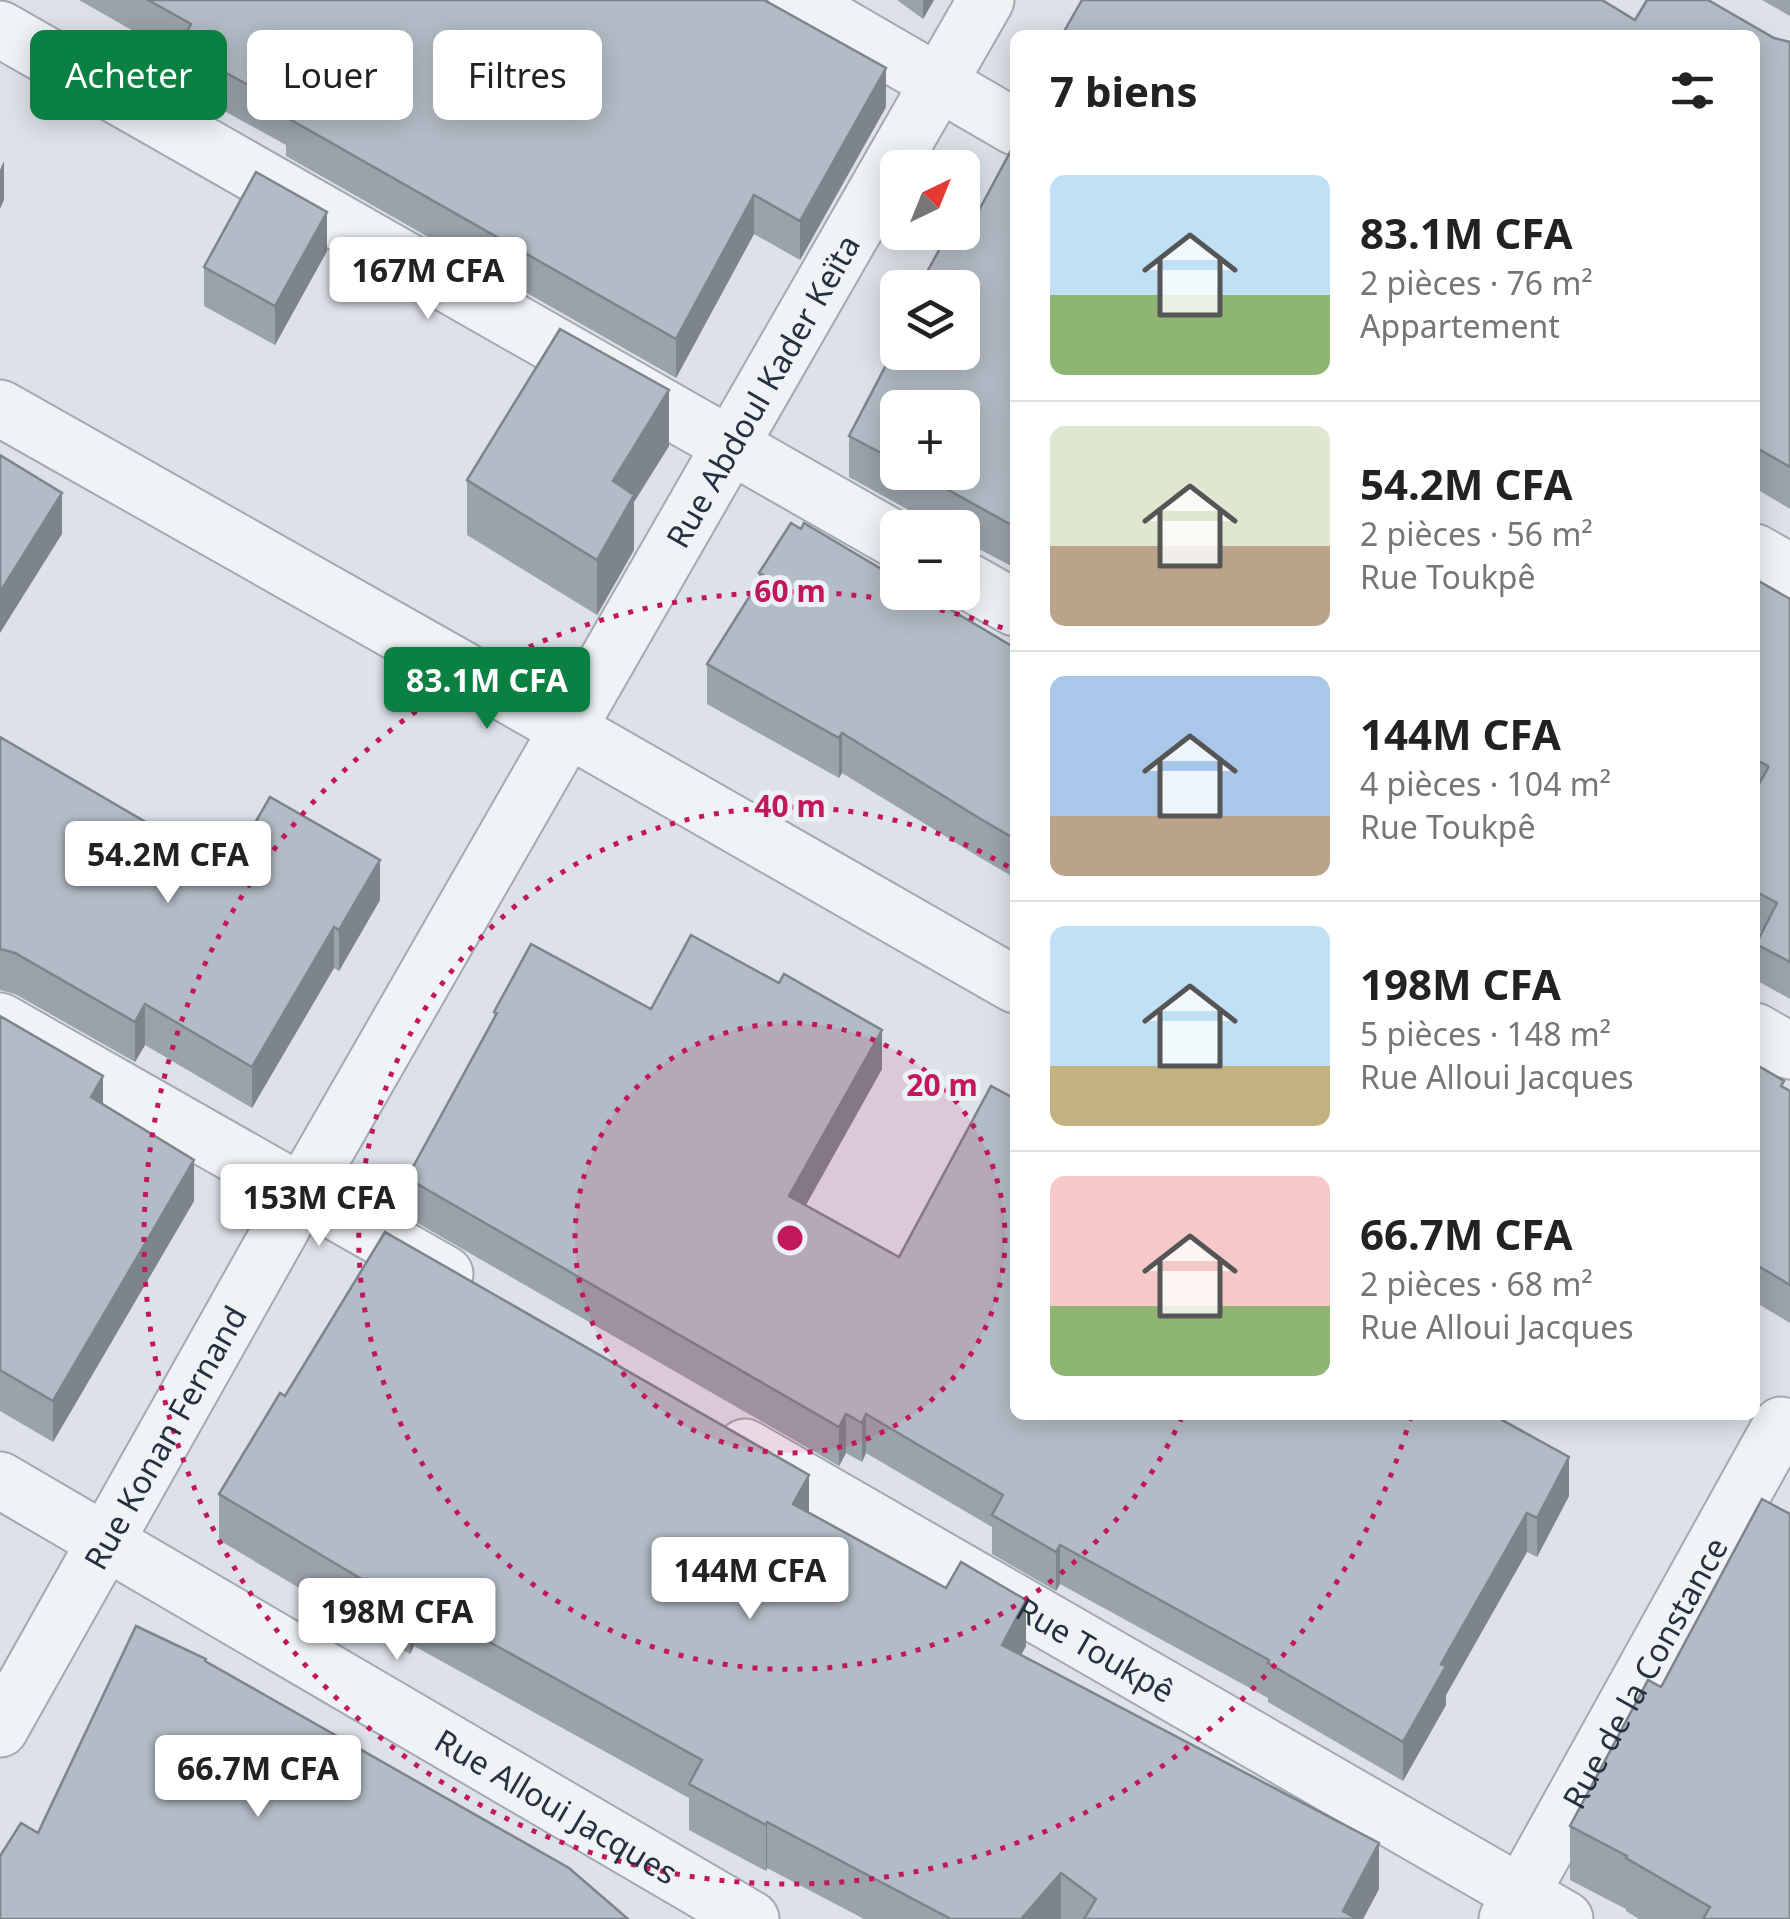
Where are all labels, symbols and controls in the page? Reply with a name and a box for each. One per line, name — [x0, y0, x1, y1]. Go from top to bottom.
chip: Acheter — [30, 30, 227, 120]
chip: Louer — [247, 30, 413, 120]
chip: Filtres — [433, 30, 602, 120]
text: 7 biens — [1050, 62, 1198, 119]
icon: filters — [1665, 63, 1720, 118]
north arrow — [880, 150, 980, 250]
map controls — [880, 150, 980, 610]
text: 83.1M CFA — [1360, 204, 1573, 261]
icon: home — [1130, 215, 1250, 335]
street label: Rue Abdoul Kader Keïta — [655, 226, 869, 555]
pin: 167M CFA — [325, 237, 531, 322]
text: 167M CFA — [351, 248, 505, 291]
text: 2 pièces · 76 m² — [1360, 261, 1593, 304]
button: layers — [880, 270, 980, 370]
text: Appartement — [1360, 304, 1560, 347]
button: + — [880, 390, 980, 490]
text: 54.2M CFA — [1360, 455, 1573, 512]
icon: home — [1130, 466, 1250, 586]
button: − — [880, 510, 980, 610]
text: 2 pièces · 56 m² — [1360, 512, 1593, 555]
text: Rue Toukpê — [1360, 555, 1536, 598]
text: 60 m — [754, 570, 826, 611]
pin: 83.1M CFA — [373, 647, 601, 732]
text: 83.1M CFA — [406, 658, 568, 701]
text: 144M CFA — [1360, 705, 1561, 762]
icon: home — [1130, 716, 1250, 836]
text: 4 pièces · 104 m² — [1360, 762, 1611, 805]
text: 40 m — [754, 785, 826, 826]
text: Rue Toukpê — [1360, 805, 1536, 848]
pin: 54.2M CFA — [54, 821, 282, 906]
text: 54.2M CFA — [87, 832, 249, 875]
text: 198M CFA — [1360, 955, 1561, 1012]
icon: home — [1130, 966, 1250, 1086]
text: 5 pièces · 148 m² — [1360, 1012, 1611, 1055]
text: Rue Alloui Jacques — [1360, 1055, 1634, 1098]
text: 20 m — [906, 1064, 978, 1105]
pin: 153M CFA — [216, 1164, 422, 1249]
text: 153M CFA — [242, 1175, 396, 1218]
text: 66.7M CFA — [1360, 1205, 1573, 1262]
icon: home — [1130, 1216, 1250, 1336]
centre of rings — [772, 1220, 808, 1256]
text: 2 pièces · 68 m² — [1360, 1262, 1593, 1305]
street label: Rue Konan Fernand — [73, 1297, 256, 1577]
text: Rue Alloui Jacques — [1360, 1305, 1634, 1348]
street label: Rue de la Constance — [1551, 1529, 1736, 1816]
pin: 144M CFA — [647, 1537, 853, 1622]
text: 144M CFA — [673, 1548, 827, 1591]
pin: 198M CFA — [294, 1578, 500, 1663]
street label: Rue Toukpê — [1009, 1587, 1183, 1711]
text: 198M CFA — [320, 1589, 474, 1632]
street label: Rue Alloui Jacques — [428, 1718, 686, 1893]
pin: 66.7M CFA — [144, 1735, 372, 1820]
text: 66.7M CFA — [177, 1746, 339, 1789]

